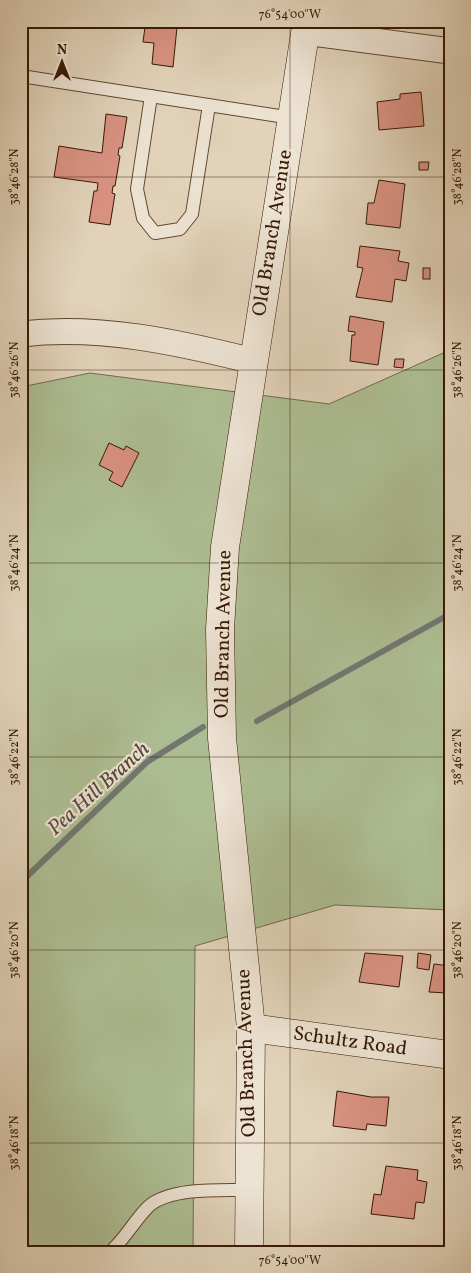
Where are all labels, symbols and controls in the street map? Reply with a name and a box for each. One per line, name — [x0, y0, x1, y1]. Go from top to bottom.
text: 76°54'00"W — [259, 7, 321, 23]
north arrow — [38, 38, 88, 88]
text: N — [57, 41, 67, 60]
street label: Old Branch Avenue — [246, 148, 300, 318]
text: 38°46'28"N — [7, 149, 23, 205]
text: 38°46'28"N — [450, 149, 466, 205]
text: 38°46'26"N — [7, 342, 23, 398]
text: 38°46'26"N — [450, 342, 466, 398]
text: 38°46'24"N — [7, 534, 23, 592]
text: 38°46'24"N — [450, 534, 466, 592]
street label: Old Branch Avenue — [209, 550, 239, 718]
text: 38°46'22"N — [7, 728, 23, 785]
text: 38°46'22"N — [450, 728, 466, 785]
water label: Pea Hill Branch — [42, 735, 156, 843]
text: 38°46'20"N — [7, 921, 23, 979]
text: 38°46'20"N — [450, 921, 466, 979]
street label: Old Branch Avenue — [230, 968, 264, 1138]
street label: Schultz Road — [291, 1020, 409, 1064]
text: 38°46'18"N — [7, 1115, 23, 1171]
text: 38°46'18"N — [450, 1115, 466, 1171]
text: 76°54'00"W — [259, 1253, 321, 1269]

